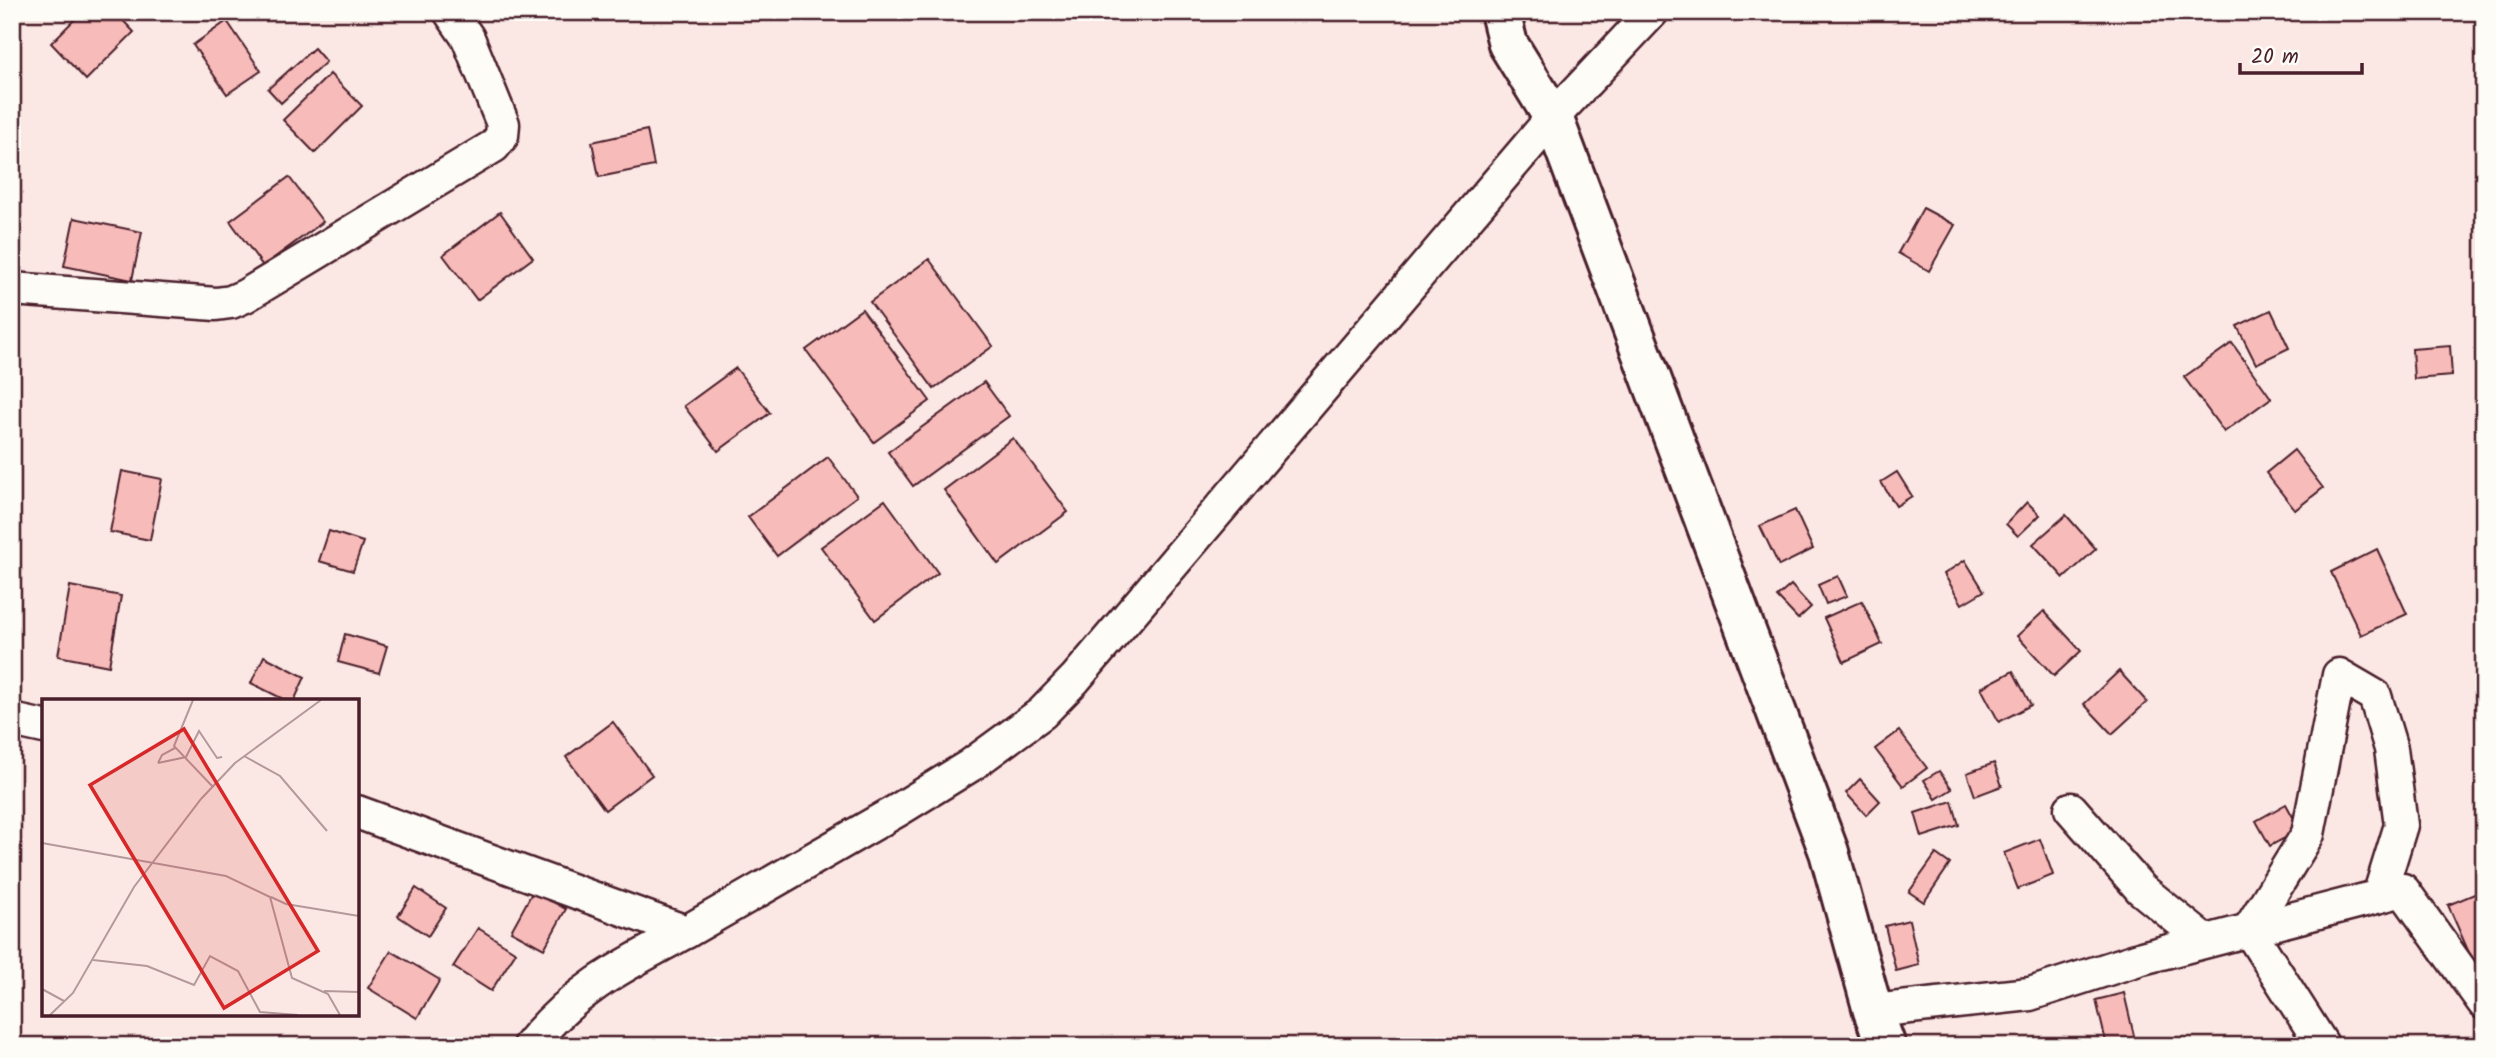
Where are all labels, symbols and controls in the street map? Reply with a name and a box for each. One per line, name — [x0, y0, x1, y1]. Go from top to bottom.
scale bar — [2240, 32, 2363, 76]
text: 20 m — [2251, 41, 2299, 74]
inset map — [42, 699, 359, 1016]

